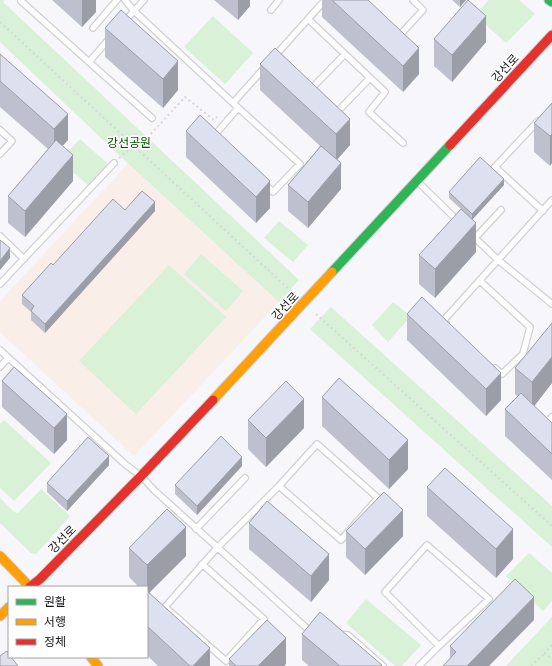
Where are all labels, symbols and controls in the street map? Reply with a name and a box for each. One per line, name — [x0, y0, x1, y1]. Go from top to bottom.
street label: 강선로 — [487, 50, 523, 86]
park label: 강선공원 — [107, 134, 151, 151]
street label: 강선로 — [267, 288, 303, 324]
street label: 강선로 — [44, 521, 80, 557]
legend — [8, 586, 148, 658]
text: 원활 — [44, 593, 66, 610]
text: 서행 — [44, 613, 66, 630]
text: 정체 — [44, 633, 66, 650]

